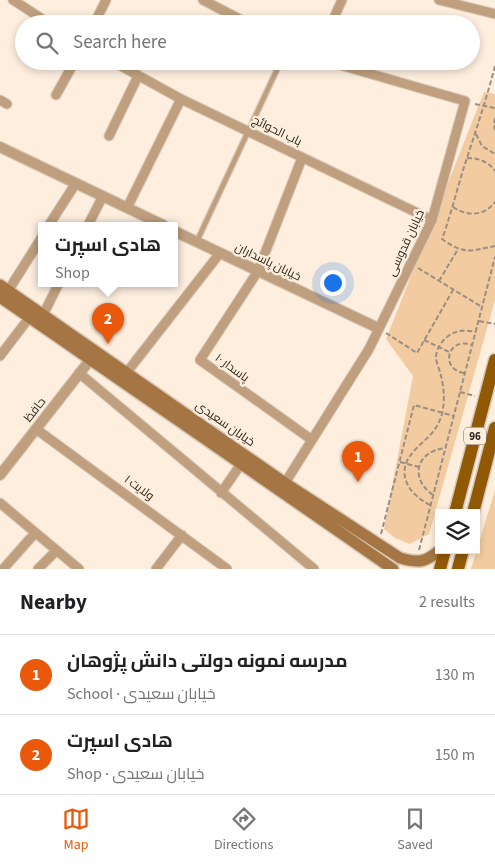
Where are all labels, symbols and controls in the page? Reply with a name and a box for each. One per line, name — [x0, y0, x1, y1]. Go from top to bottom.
search box — [15, 15, 480, 70]
icon: search — [33, 29, 61, 57]
text: Search here — [73, 29, 167, 56]
street label: باب الحوائج — [249, 112, 305, 150]
street label: خیابان قدوسی — [383, 207, 429, 279]
popup — [38, 222, 178, 287]
text: هادی اسپرت — [55, 232, 161, 259]
street label: خیابان پاسداران — [232, 239, 304, 285]
text: Shop — [55, 262, 90, 284]
your location — [320, 270, 346, 296]
pin: 2 — [92, 303, 124, 344]
street label: پاسدار ۱۰ — [211, 350, 253, 387]
street label: حافظ — [20, 394, 50, 426]
street label: خیابان سعیدی — [192, 397, 258, 451]
road number: 96 — [464, 428, 486, 444]
pin: 1 — [342, 441, 374, 482]
street label: ولایت ۱ — [120, 471, 158, 505]
map controls — [435, 509, 480, 554]
button: layers — [435, 509, 480, 554]
text: Nearby — [20, 587, 87, 617]
text: 2 results — [419, 591, 475, 613]
text: مدرسه نمونه دولتی دانش پژوهان — [67, 648, 348, 675]
text: 1 — [32, 664, 40, 686]
text: 130 m — [435, 664, 475, 686]
text: School · خیابان سعیدی — [67, 683, 216, 705]
text: هادی اسپرت — [67, 728, 173, 755]
text: 2 — [32, 744, 40, 766]
text: 150 m — [435, 744, 475, 766]
text: Shop · خیابان سعیدی — [67, 763, 204, 785]
tab: Map — [62, 805, 90, 855]
tab: Directions — [214, 805, 273, 855]
tab: Saved — [397, 805, 433, 855]

